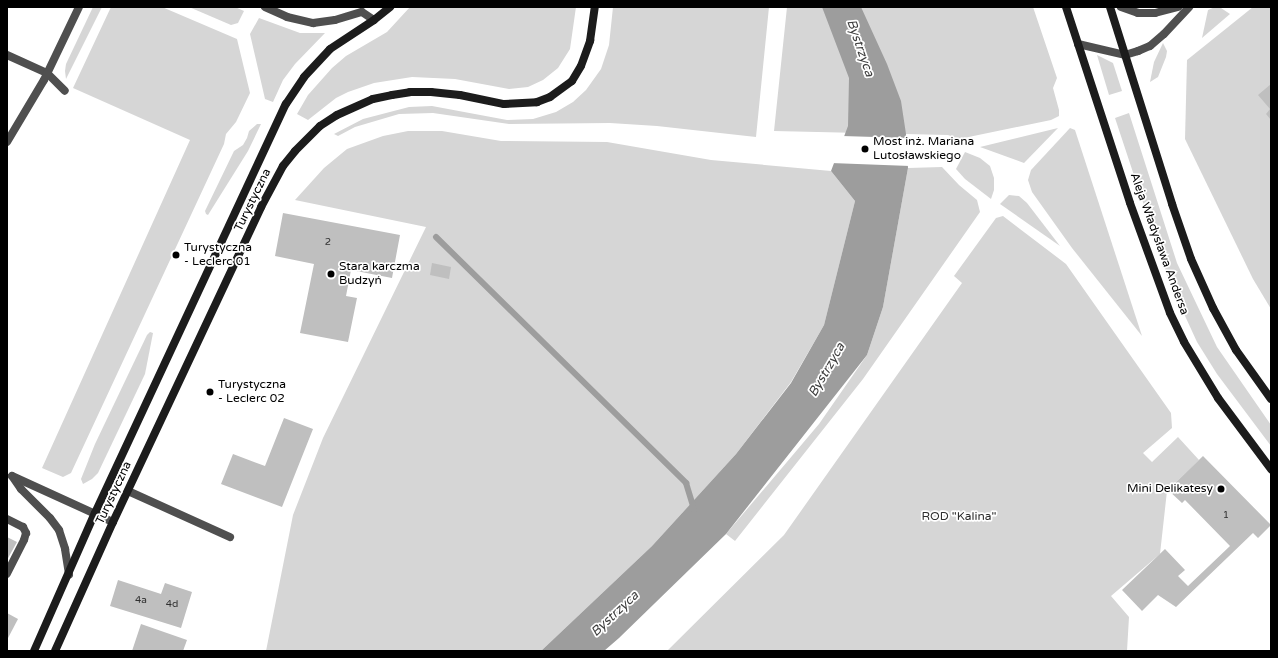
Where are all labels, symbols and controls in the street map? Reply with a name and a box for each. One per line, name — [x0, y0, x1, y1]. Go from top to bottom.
water label: Bystrzyca — [843, 17, 877, 79]
place label: Most inż. Mariana Lutosławskiego — [873, 135, 974, 163]
marker: Most inż. Mariana Lutosławskiego — [860, 144, 870, 154]
street label: Turystyczna — [232, 166, 274, 234]
street label: Aleja Władysława Andersa — [1127, 171, 1191, 317]
house number: 2 — [325, 237, 331, 249]
place label: Turystyczna - Leclerc 01 — [184, 241, 252, 269]
marker: Turystyczna - Leclerc 01 — [171, 250, 181, 260]
place label: Stara karczma Budzyń — [339, 260, 420, 288]
marker: Stara karczma Budzyń — [326, 269, 336, 279]
water label: Bystrzyca — [805, 340, 849, 400]
place label: Turystyczna - Leclerc 02 — [218, 378, 286, 406]
marker: Turystyczna - Leclerc 02 — [205, 387, 215, 397]
street label: Turystyczna — [93, 459, 135, 527]
place label: Mini Delikatesy — [1127, 482, 1213, 496]
marker: Mini Delikatesy — [1216, 484, 1226, 494]
park label: ROD "Kalina" — [921, 510, 997, 524]
house number: 1 — [1223, 510, 1229, 522]
water label: Bystrzyca — [588, 588, 642, 640]
house number: 4a — [135, 595, 147, 607]
house number: 4d — [166, 599, 178, 611]

